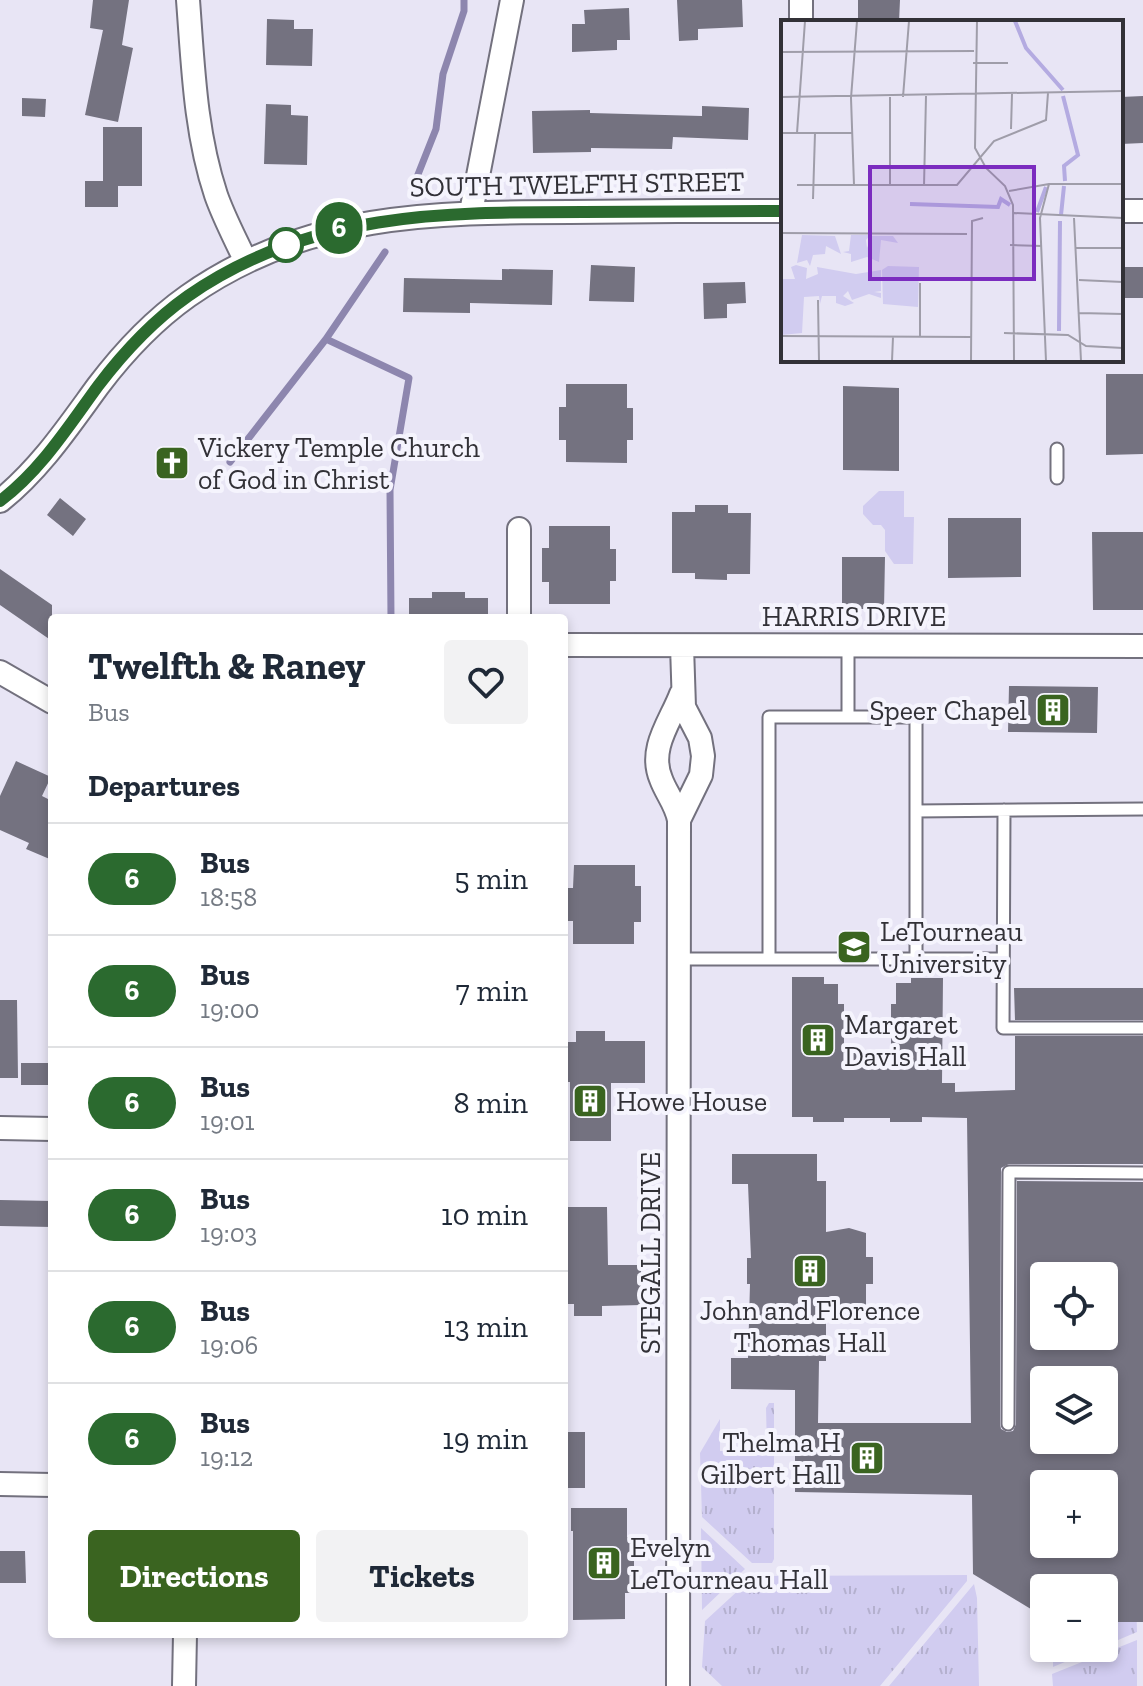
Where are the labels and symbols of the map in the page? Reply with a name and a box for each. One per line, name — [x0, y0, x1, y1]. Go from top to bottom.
inset map — [781, 20, 1123, 362]
street label: SOUTH TWELFTH STREET — [409, 165, 745, 203]
line badge: 6 — [313, 202, 365, 254]
unlabelled marker — [269, 228, 303, 262]
place label: Vickery Temple Church of God in Christ — [197, 431, 480, 496]
church icon: Vickery Temple Church of God in Christ — [153, 444, 191, 482]
street label: HARRIS DRIVE — [762, 600, 946, 633]
building icon: Speer Chapel — [1034, 691, 1072, 729]
place label: Speer Chapel — [869, 694, 1027, 727]
place label: LeTourneau University — [880, 915, 1023, 980]
school or university icon: LeTourneau University — [835, 928, 873, 966]
place label: Margaret Davis Hall — [844, 1008, 967, 1073]
building icon: Margaret Davis Hall — [799, 1021, 837, 1059]
building icon: Howe House — [571, 1082, 609, 1120]
place label: Howe House — [616, 1085, 767, 1118]
street label: STEGALL DRIVE — [634, 1152, 667, 1354]
building icon: John and Florence Thomas Hall — [791, 1252, 829, 1290]
place label: John and Florence Thomas Hall — [700, 1294, 920, 1359]
place label: Thelma H Gilbert Hall — [700, 1426, 841, 1491]
building icon: Thelma H Gilbert Hall — [848, 1439, 886, 1477]
place label: Evelyn LeTourneau Hall — [630, 1531, 828, 1596]
building icon: Evelyn LeTourneau Hall — [585, 1544, 623, 1582]

